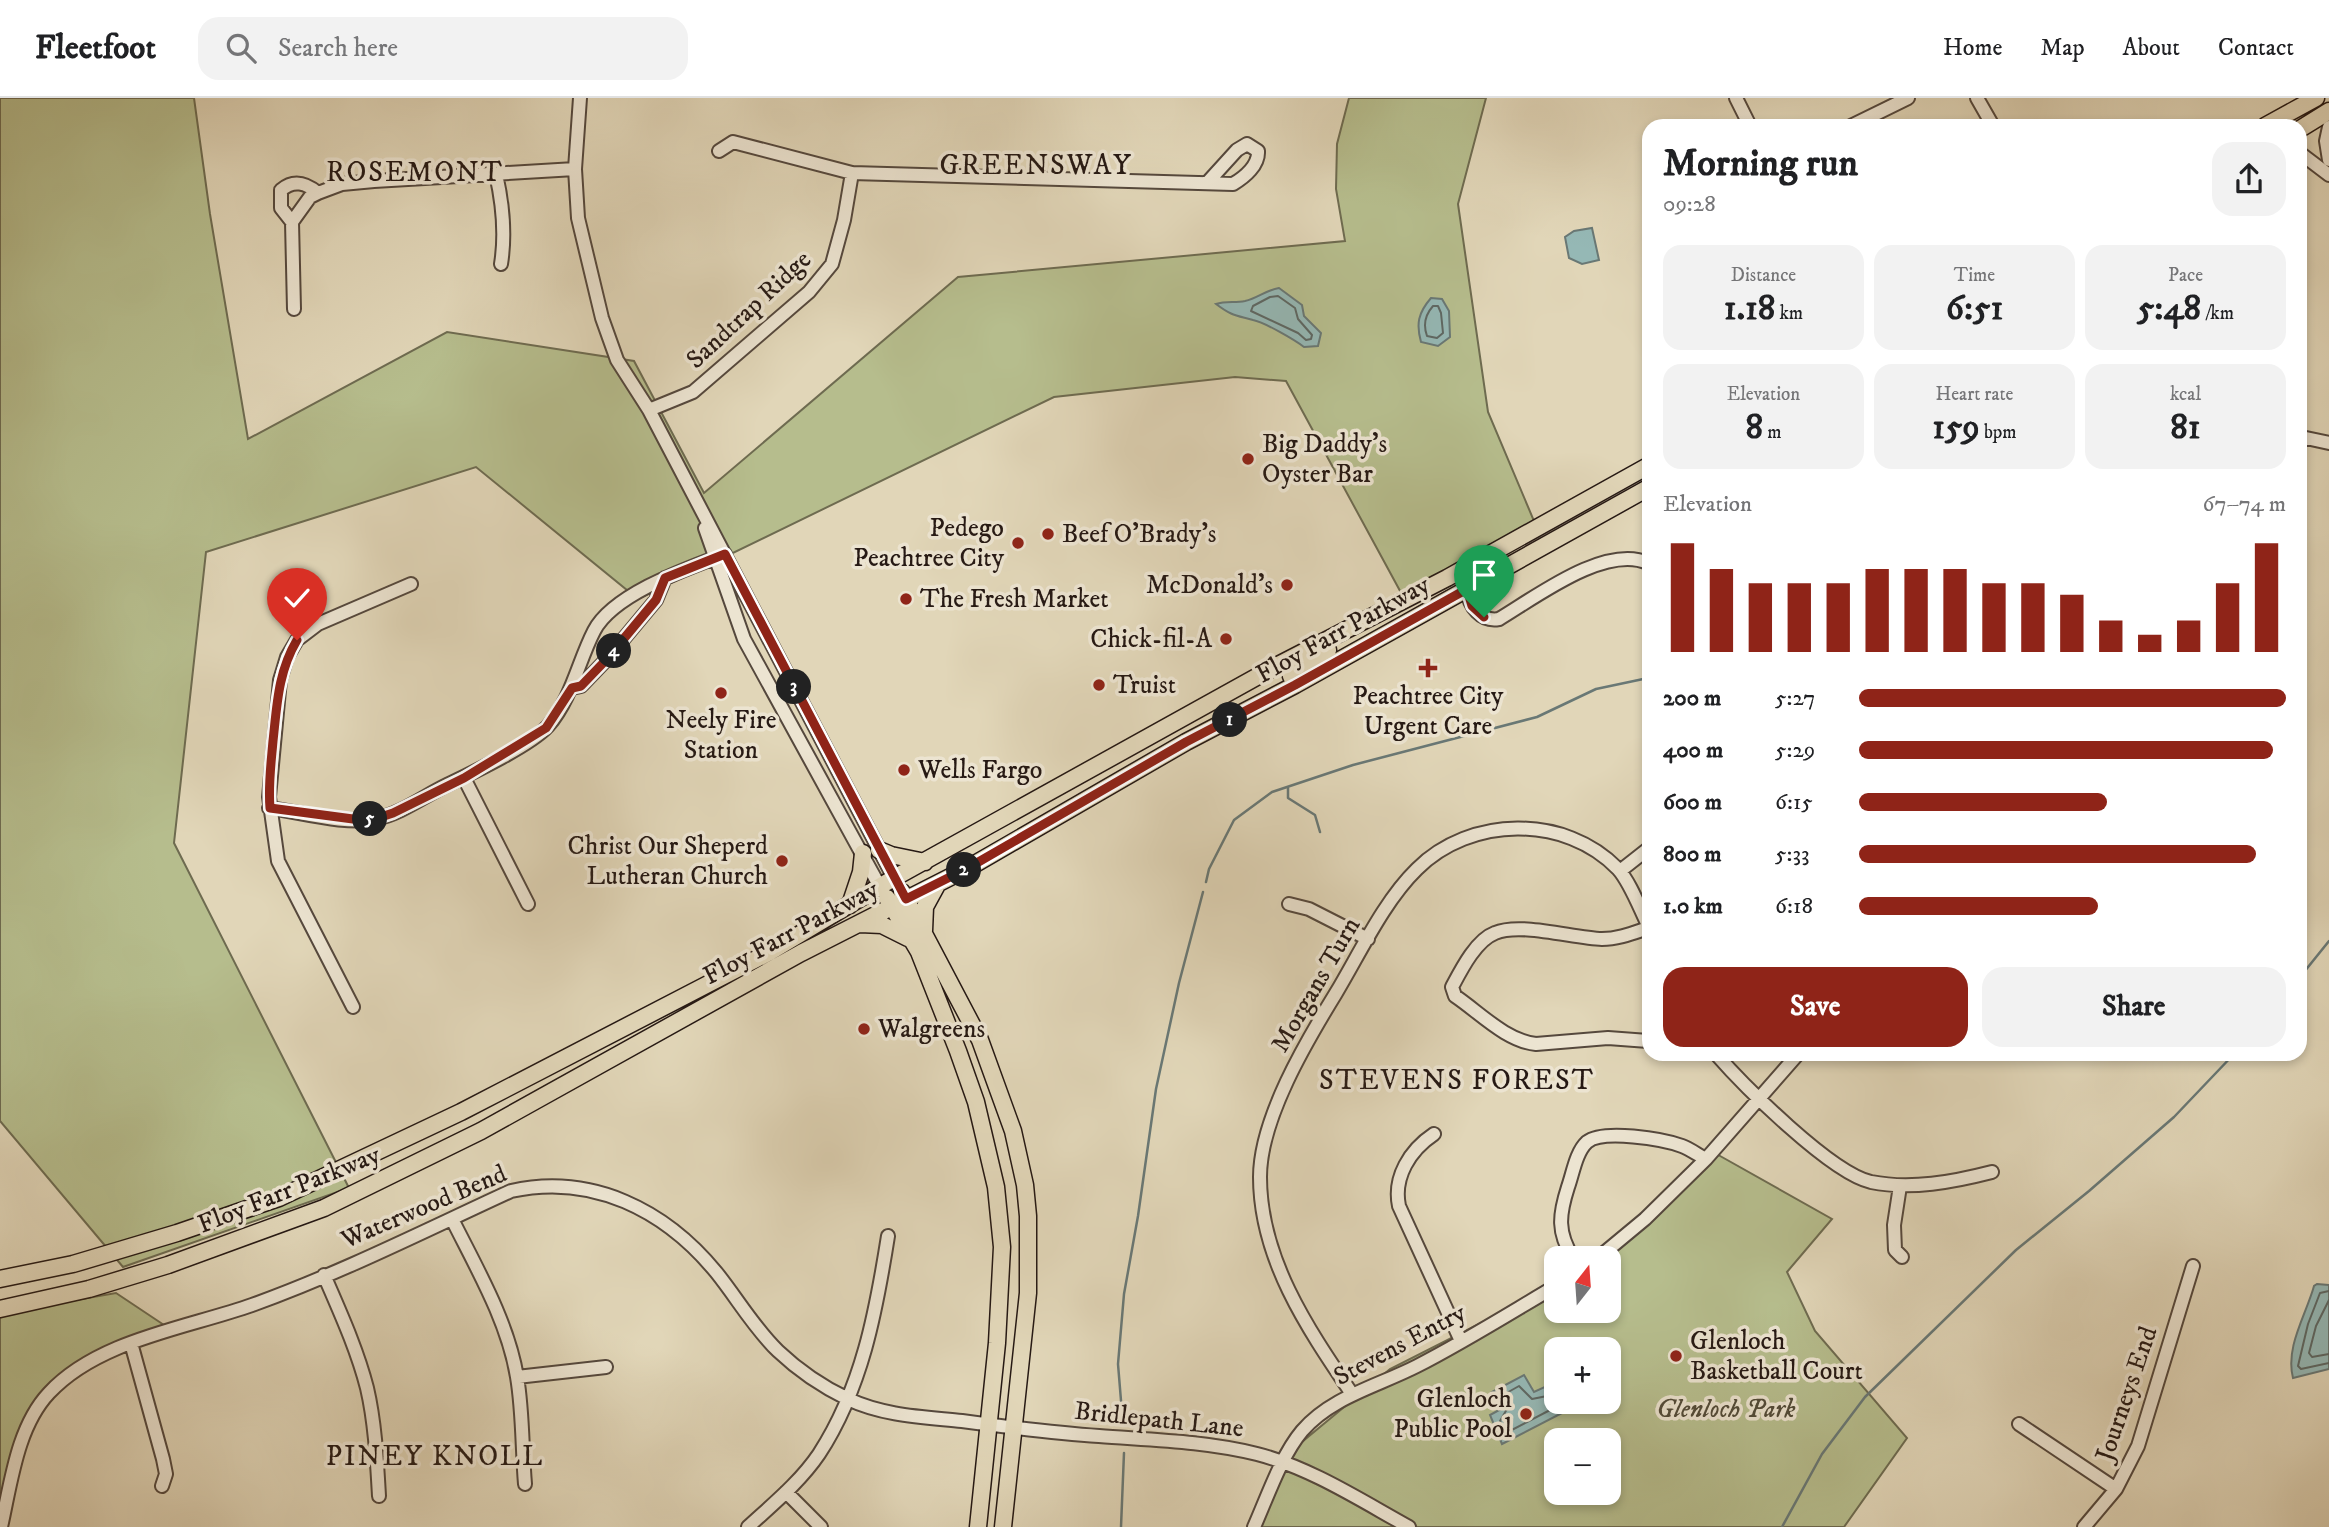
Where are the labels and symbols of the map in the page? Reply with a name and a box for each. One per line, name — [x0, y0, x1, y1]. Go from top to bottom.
district label: GREENSWAY — [939, 148, 1133, 183]
district label: ROSEMONT — [326, 155, 504, 190]
street label: Sandtrap Ridge — [680, 244, 818, 376]
place label: Big Daddy's Oyster Bar — [1262, 428, 1387, 491]
marker: Big Daddy's Oyster Bar — [1240, 451, 1256, 467]
place label: Pedego Peachtree City — [853, 512, 1005, 575]
place label: Beef O'Brady's — [1062, 518, 1216, 551]
marker: Beef O'Brady's — [1040, 526, 1056, 542]
marker: Pedego Peachtree City — [1010, 535, 1026, 551]
pin — [1454, 545, 1514, 617]
pin — [267, 568, 327, 640]
street label: Floy Farr Parkway — [1250, 568, 1436, 691]
place label: McDonald's — [1146, 569, 1273, 602]
marker: McDonald's — [1279, 577, 1295, 593]
place label: The Fresh Market — [920, 583, 1109, 616]
marker: The Fresh Market — [898, 591, 914, 607]
place label: Chick-fil-A — [1090, 623, 1212, 656]
marker: Chick-fil-A — [1218, 631, 1234, 647]
pin: 4 — [596, 634, 632, 668]
marker: Peachtree City Urgent Care — [1418, 658, 1438, 678]
place label: Truist — [1113, 669, 1176, 702]
pin: 3 — [776, 670, 812, 704]
marker: Truist — [1091, 677, 1107, 693]
place label: Peachtree City Urgent Care — [1353, 680, 1504, 743]
marker: Neely Fire Station — [713, 685, 729, 701]
pin: 1 — [1212, 702, 1248, 738]
place label: Neely Fire Station — [666, 704, 776, 767]
place label: Wells Fargo — [917, 754, 1042, 787]
marker: Wells Fargo — [896, 762, 912, 778]
pin: 5 — [352, 802, 388, 836]
place label: Christ Our Sheperd Lutheran Church — [568, 830, 768, 893]
pin: 2 — [946, 852, 982, 888]
marker: Christ Our Sheperd Lutheran Church — [774, 853, 790, 869]
street label: Floy Farr Parkway — [698, 873, 885, 993]
street label: Morgans Turn — [1264, 911, 1368, 1059]
place label: Walgreens — [877, 1013, 985, 1046]
marker: Walgreens — [856, 1021, 872, 1037]
district label: STEVENS FOREST — [1319, 1063, 1595, 1098]
street label: Floy Farr Parkway — [193, 1138, 386, 1242]
street label: Waterwood Bend — [335, 1157, 512, 1257]
north arrow — [1544, 1246, 1620, 1323]
street label: Stevens Entry — [1328, 1296, 1472, 1394]
street label: Journeys End — [2088, 1322, 2165, 1468]
place label: Glenloch Basketball Court — [1690, 1325, 1863, 1388]
marker: Glenloch Basketball Court — [1668, 1348, 1684, 1364]
place label: Glenloch Public Pool — [1393, 1383, 1512, 1446]
park label: Glenloch Park — [1657, 1393, 1796, 1426]
street label: Bridlepath Lane — [1073, 1395, 1245, 1445]
marker: Glenloch Public Pool — [1518, 1406, 1534, 1422]
district label: PINEY KNOLL — [326, 1439, 544, 1474]

